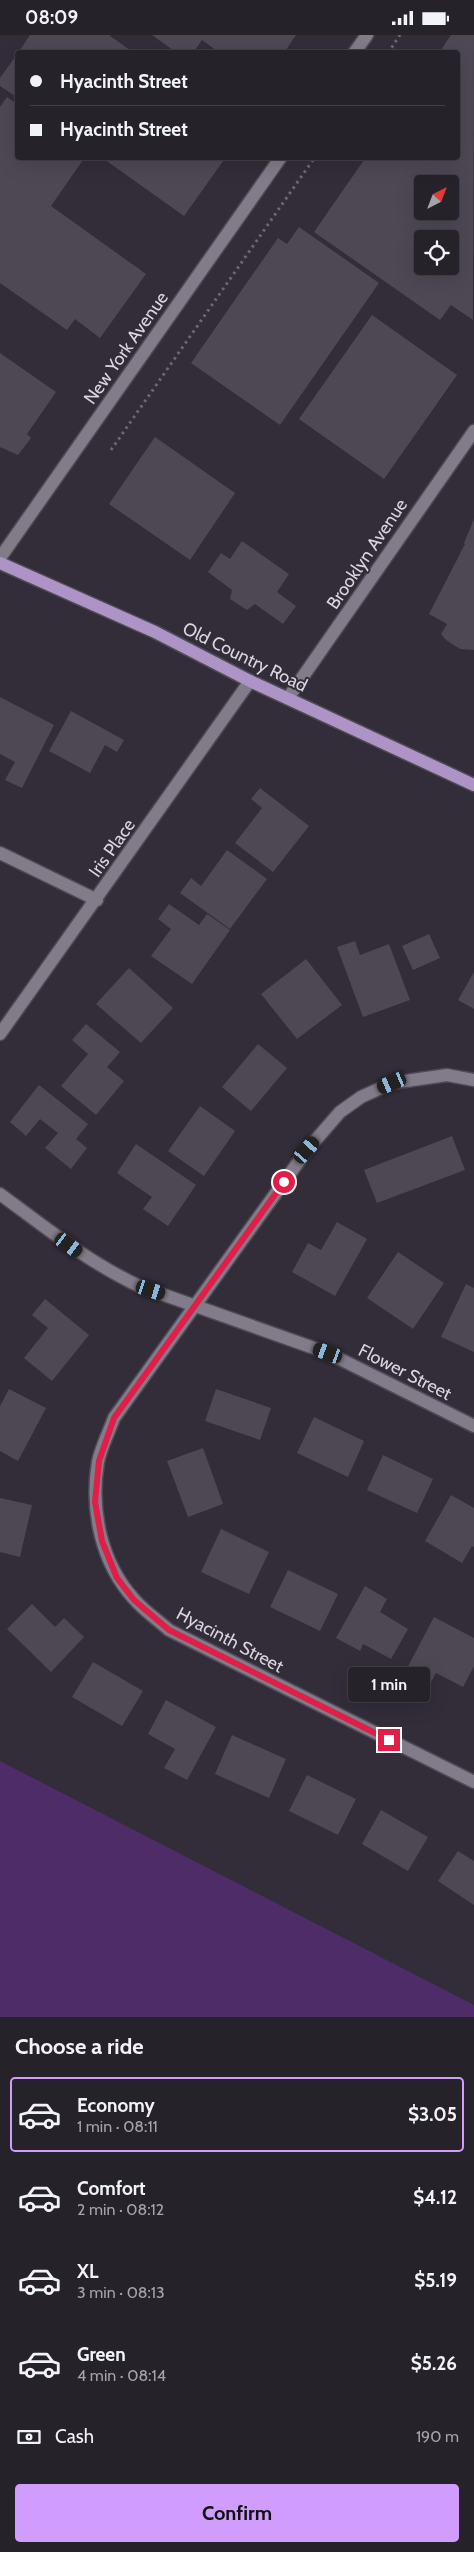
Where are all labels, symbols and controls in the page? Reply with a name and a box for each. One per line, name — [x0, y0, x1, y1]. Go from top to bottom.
text: 08:09 — [25, 6, 78, 29]
text: Hyacinth Street — [60, 70, 188, 93]
text: Hyacinth Street — [60, 118, 188, 141]
north arrow — [414, 175, 459, 220]
map controls — [414, 175, 459, 275]
button: locate — [414, 230, 459, 275]
street label: New York Avenue — [79, 288, 173, 408]
street label: Brooklyn Avenue — [322, 495, 412, 613]
street label: Old Country Road — [179, 617, 311, 697]
street label: Iris Place — [84, 815, 140, 881]
car — [375, 1070, 408, 1096]
car — [291, 1134, 322, 1166]
route start — [273, 1171, 295, 1193]
car — [52, 1230, 85, 1260]
car — [134, 1278, 167, 1302]
street label: Flower Street — [355, 1339, 455, 1405]
car — [311, 1341, 344, 1365]
street label: Hyacinth Street — [173, 1603, 287, 1677]
callout: 1 min — [348, 1667, 430, 1703]
text: 1 min — [371, 1675, 407, 1694]
route end — [378, 1729, 400, 1751]
text: Choose a ride — [15, 2033, 144, 2060]
icon: car — [17, 2092, 62, 2137]
text: Economy — [77, 2094, 155, 2117]
text: $3.05 — [408, 2103, 457, 2126]
text: 1 min · 08:11 — [77, 2117, 158, 2136]
icon: car — [17, 2175, 62, 2220]
text: Comfort — [77, 2177, 146, 2200]
text: $4.12 — [413, 2186, 457, 2209]
text: 2 min · 08:12 — [77, 2200, 164, 2219]
icon: car — [17, 2258, 62, 2303]
text: XL — [77, 2260, 98, 2283]
text: $5.19 — [414, 2269, 457, 2292]
text: 3 min · 08:13 — [77, 2283, 165, 2302]
icon: car — [17, 2341, 62, 2386]
text: Green — [77, 2343, 126, 2366]
text: $5.26 — [411, 2352, 457, 2375]
text: 4 min · 08:14 — [77, 2366, 166, 2385]
icon: cash — [15, 2423, 43, 2451]
text: Cash — [55, 2425, 94, 2448]
text: 190 m — [416, 2427, 459, 2446]
button: Confirm — [15, 2484, 459, 2542]

